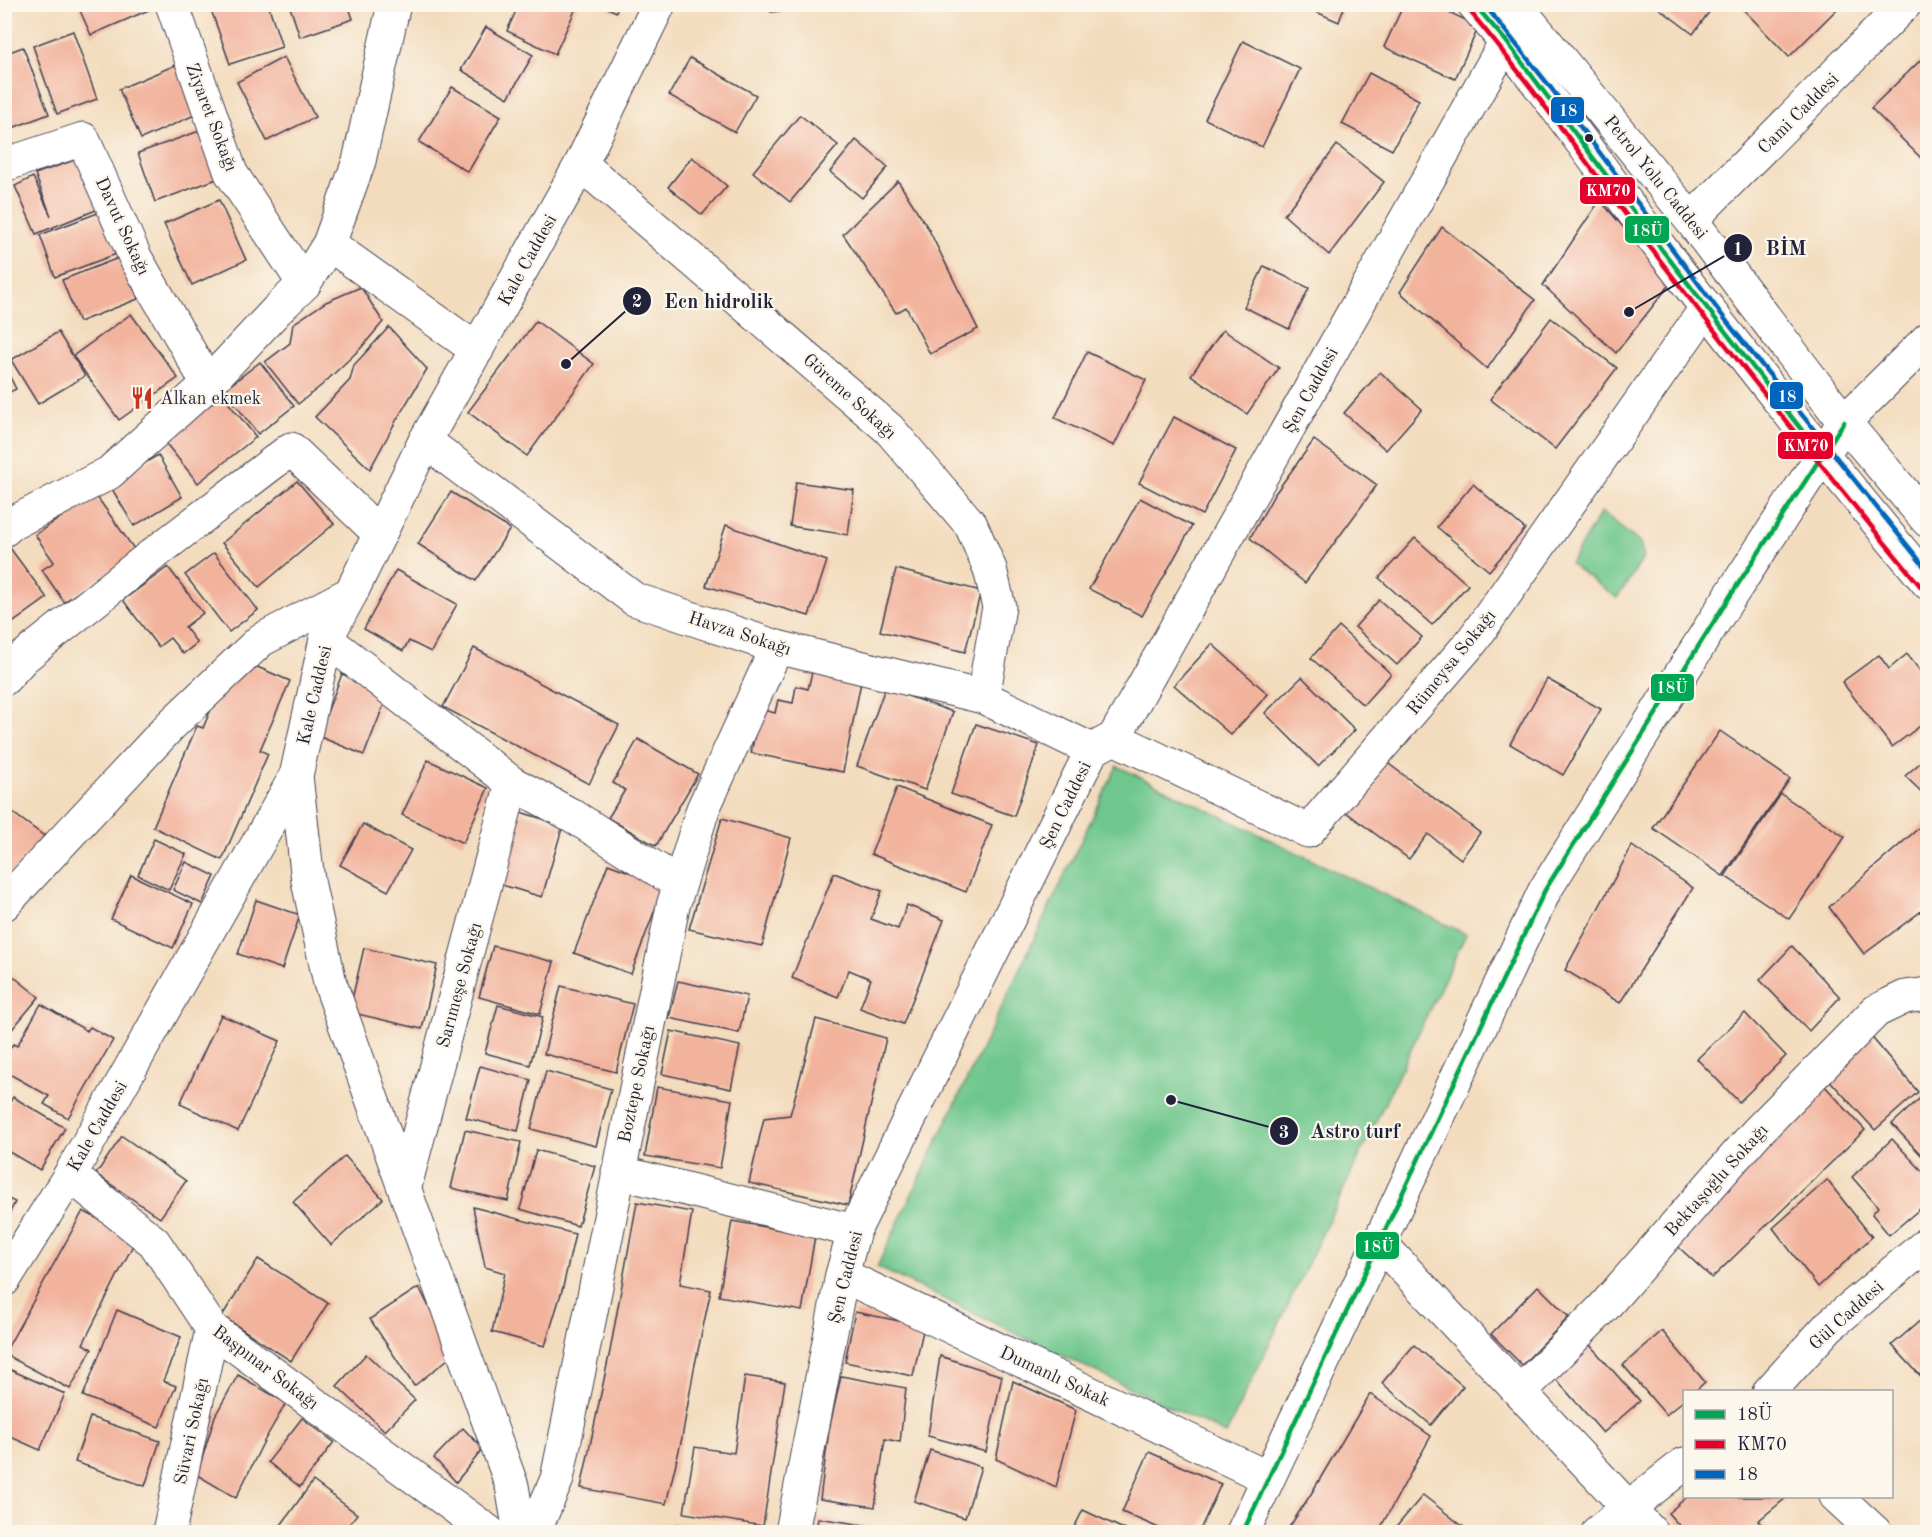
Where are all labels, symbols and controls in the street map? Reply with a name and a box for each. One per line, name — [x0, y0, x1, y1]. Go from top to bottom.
street label: Ziyaret Sokağı — [182, 61, 240, 174]
street label: Cami Caddesi — [1755, 70, 1843, 157]
line badge: 18 — [1550, 96, 1585, 124]
text: 18 — [1559, 104, 1577, 120]
street label: Petrol Yolu Caddesi — [1600, 112, 1710, 243]
unlabelled marker — [1583, 132, 1595, 144]
street label: Davut Sokağı — [92, 175, 153, 278]
line badge: KM70 — [1579, 176, 1636, 205]
text: KM70 — [1585, 184, 1631, 200]
street label: Kale Caddesi — [495, 212, 560, 309]
line badge: 18Ü — [1624, 215, 1670, 244]
text: 18Ü — [1631, 221, 1663, 240]
callout: BİM — [1723, 229, 1818, 267]
text: BİM — [1766, 236, 1807, 260]
text: 1 — [1733, 241, 1743, 259]
callout: Ecn hidrolik — [622, 282, 785, 320]
text: 2 — [632, 293, 642, 311]
text: Ecn hidrolik — [664, 293, 774, 313]
street label: Şen Caddesi — [1280, 345, 1342, 436]
street label: Göreme Sokağı — [799, 351, 899, 443]
line badge: 18 — [1769, 381, 1804, 410]
restaurant icon: Alkan ekmek — [129, 385, 155, 411]
place label: Alkan ekmek — [160, 390, 261, 408]
text: 18 — [1778, 390, 1796, 406]
line badge: KM70 — [1777, 431, 1834, 460]
text: KM70 — [1783, 439, 1829, 455]
street label: Rümeysa Sokağı — [1404, 607, 1500, 719]
street label: Havza Sokağı — [686, 609, 793, 659]
street label: Kale Caddesi — [295, 644, 335, 747]
line badge: 18Ü — [1650, 673, 1695, 702]
text: 18Ü — [1656, 678, 1688, 697]
street label: Şen Caddesi — [1037, 759, 1095, 852]
street label: Sarımeşe Sokağı — [435, 921, 485, 1050]
street label: Boztepe Sokağı — [616, 1024, 658, 1144]
street label: Kale Caddesi — [65, 1078, 131, 1175]
callout: Astro turf — [1269, 1112, 1412, 1150]
street label: Bektaşoğlu Sokağı — [1662, 1121, 1772, 1240]
text: Astro turf — [1310, 1123, 1402, 1143]
text: 3 — [1279, 1124, 1289, 1142]
street label: Şen Caddesi — [826, 1229, 866, 1325]
line badge: 18Ü — [1355, 1231, 1400, 1260]
text: 18Ü — [1362, 1237, 1394, 1256]
street label: Gül Caddesi — [1806, 1278, 1887, 1354]
street label: Başpınar Sokağı — [209, 1322, 322, 1413]
street label: Dumanlı Sokak — [997, 1344, 1112, 1410]
street label: Süvari Sokağı — [172, 1376, 212, 1486]
legend — [1683, 1390, 1893, 1498]
text: 18Ü — [1737, 1402, 1772, 1424]
text: KM70 — [1737, 1436, 1787, 1454]
text: 18 — [1737, 1466, 1758, 1484]

